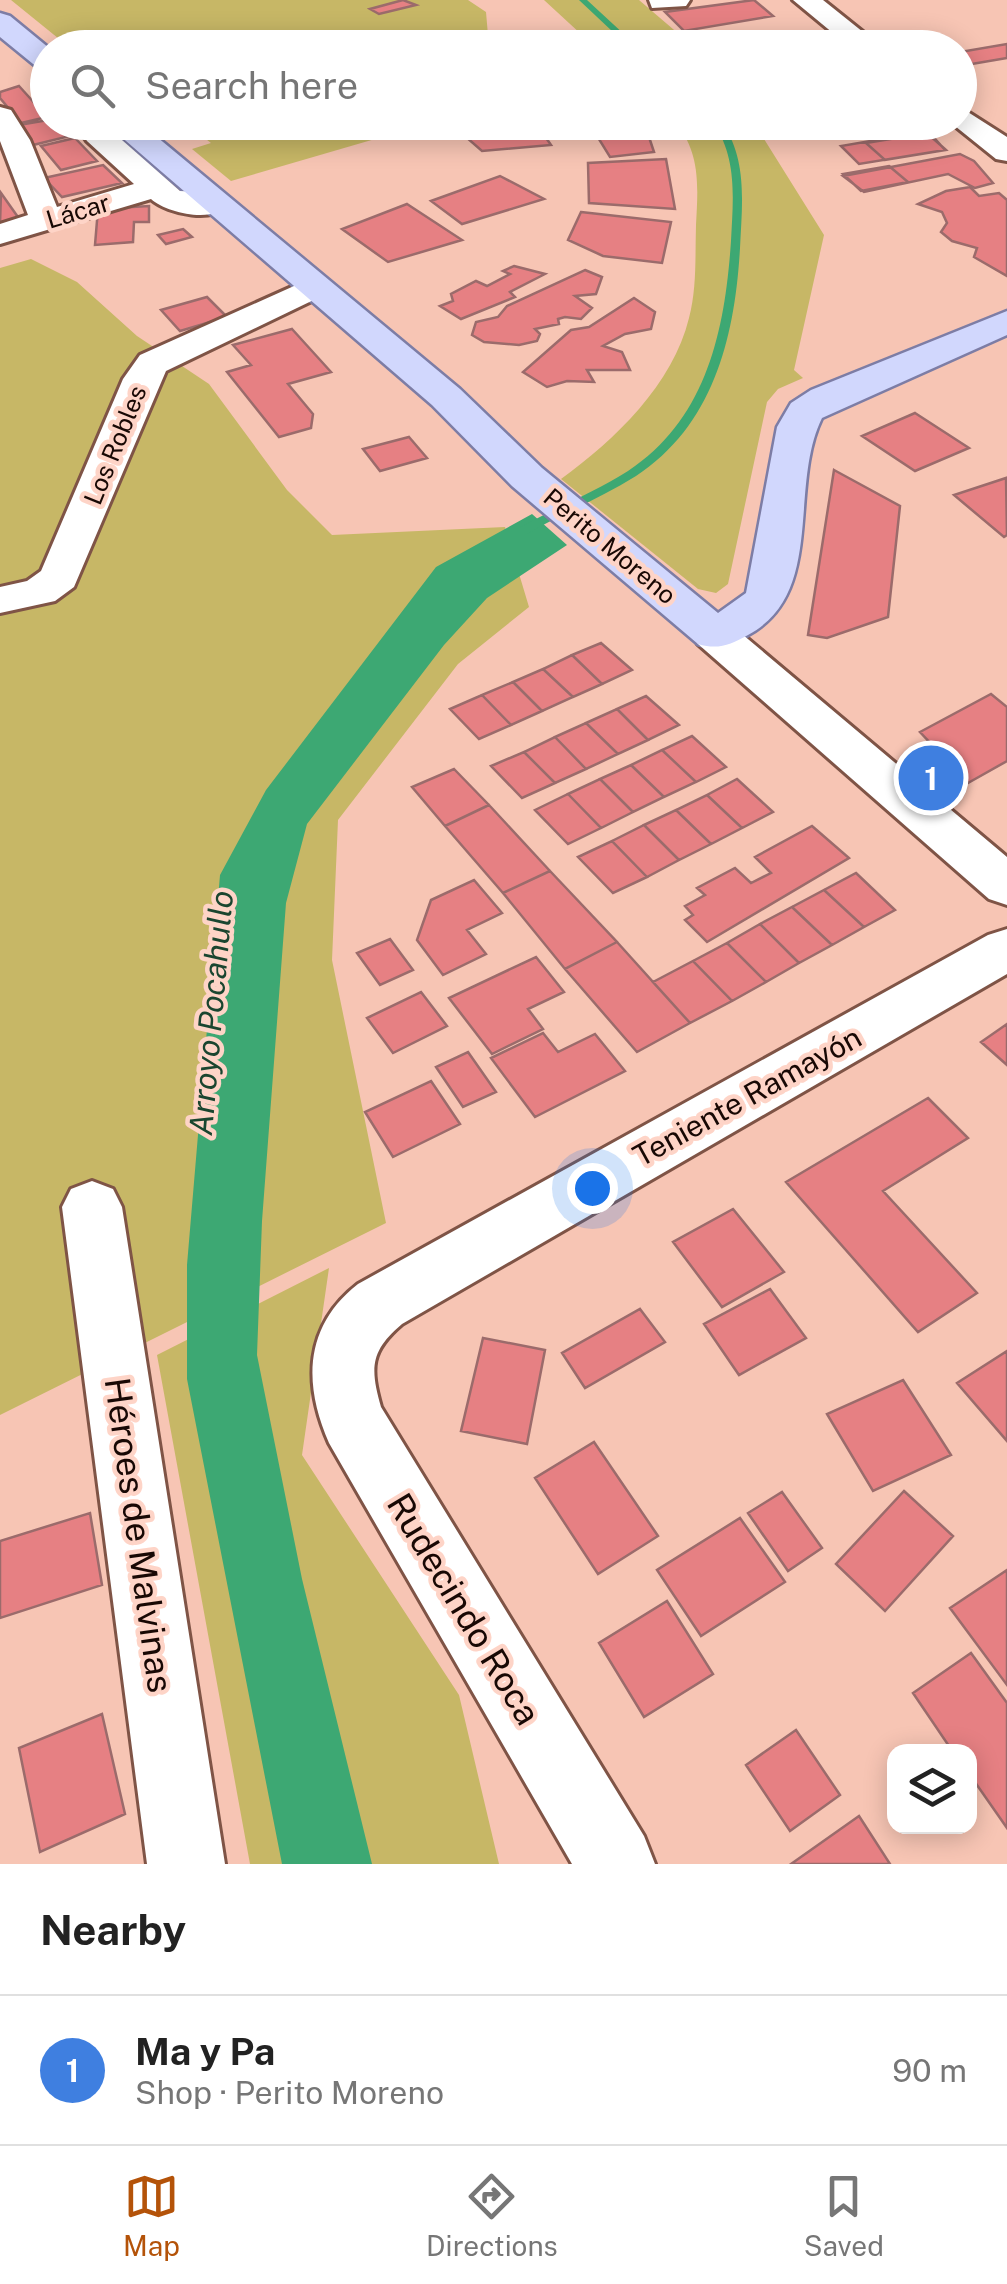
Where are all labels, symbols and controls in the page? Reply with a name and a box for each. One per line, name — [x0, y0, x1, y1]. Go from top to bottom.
search box — [30, 30, 977, 140]
icon: search — [65, 58, 120, 113]
text: Search here — [145, 63, 358, 108]
street label: Lácar — [43, 187, 113, 235]
street label: Los Robles — [78, 381, 152, 509]
street label: Perito Moreno — [538, 482, 682, 610]
pin: 1 — [898, 740, 964, 816]
water label: Arroyo Pocahullo — [182, 889, 240, 1137]
street label: Teniente Ramayón — [627, 1018, 867, 1174]
your location — [567, 1163, 618, 1214]
street label: Héroes de Malvinas — [97, 1375, 181, 1695]
street label: Rudecindo Roca — [379, 1486, 549, 1732]
map controls — [887, 1744, 977, 1834]
button: layers — [887, 1744, 977, 1834]
text: Nearby — [40, 1905, 186, 1954]
text: Ma y Pa — [135, 2029, 275, 2074]
text: 1 — [66, 2052, 79, 2089]
text: 90 m — [892, 2052, 967, 2089]
text: Shop · Perito Moreno — [135, 2074, 444, 2111]
tab: Map — [123, 2169, 180, 2262]
tab: Directions — [426, 2169, 558, 2262]
tab: Saved — [804, 2169, 884, 2262]

